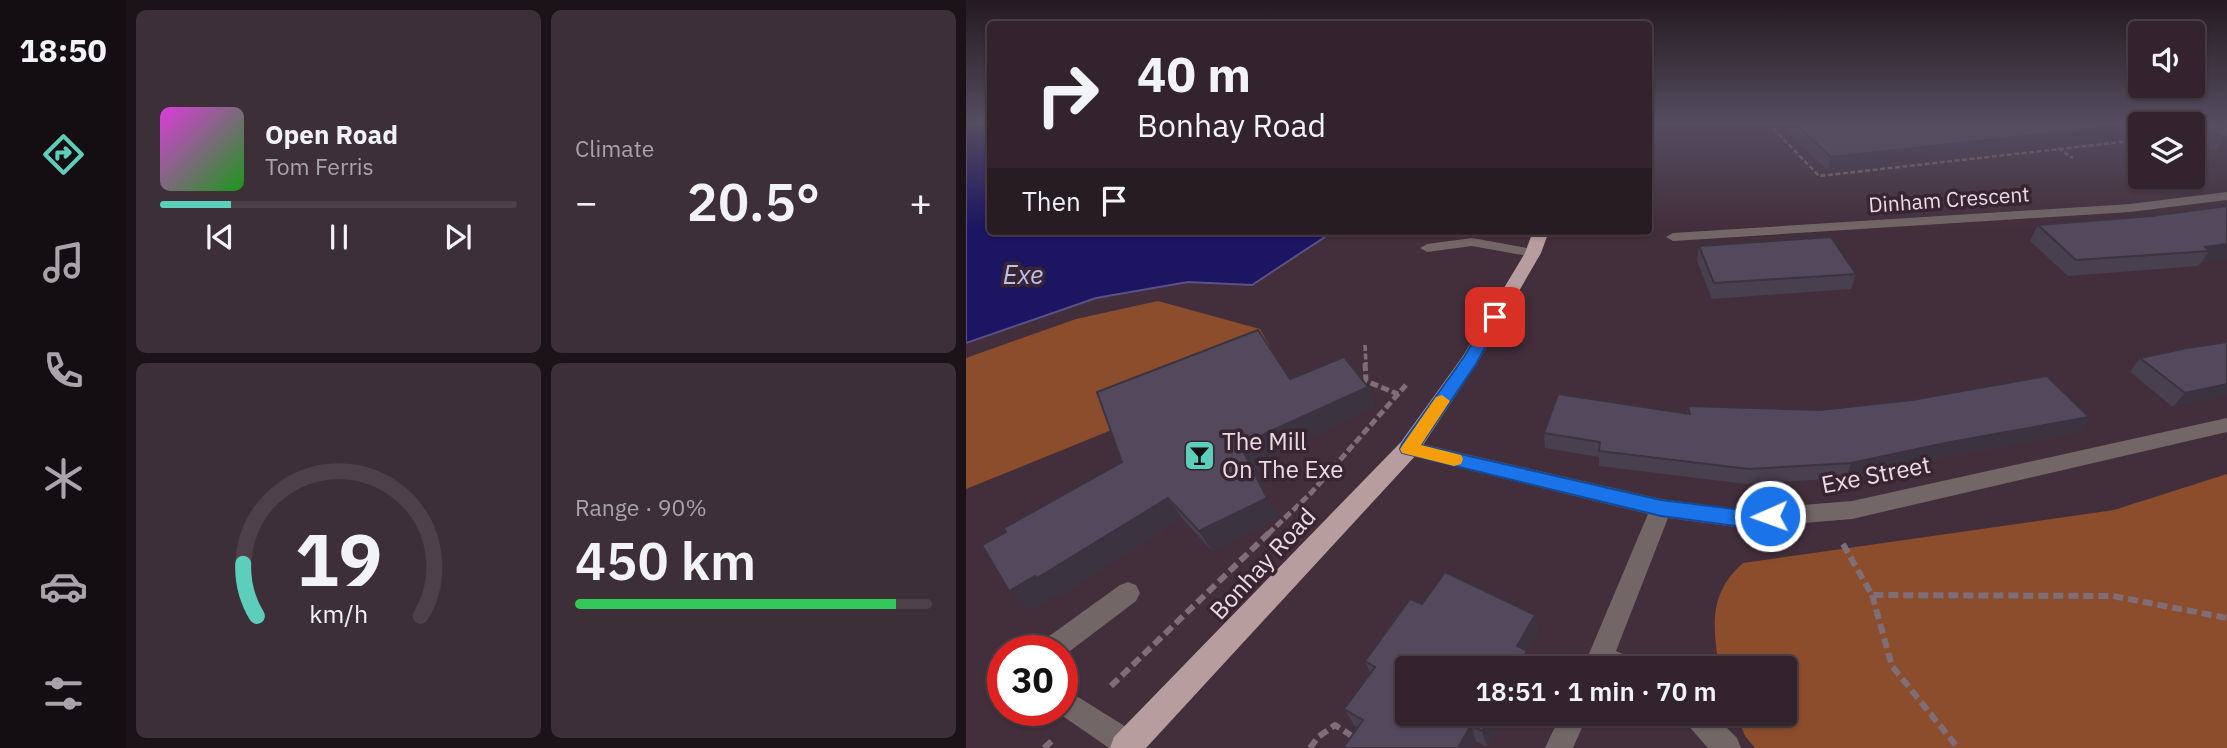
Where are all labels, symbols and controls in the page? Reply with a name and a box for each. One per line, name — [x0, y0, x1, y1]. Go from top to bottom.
map controls — [2128, 21, 2205, 189]
button: sound — [2128, 21, 2205, 98]
text: 18:50 — [19, 29, 107, 71]
text: 40 m — [1137, 42, 1251, 105]
icon: right — [1022, 49, 1113, 140]
text: Bonhay Road — [1137, 104, 1326, 146]
button: layers — [2128, 112, 2205, 189]
text: Open Road — [265, 117, 398, 151]
icon: directions — [39, 130, 88, 179]
text: Climate — [575, 133, 654, 163]
text: Tom Ferris — [265, 151, 374, 181]
text: 20.5° — [687, 168, 820, 235]
text: − — [575, 177, 598, 226]
text: + — [909, 177, 932, 226]
street label: Dinham Crescent — [1867, 179, 2030, 219]
icon: arrive — [1095, 182, 1133, 220]
text: Then — [1022, 184, 1081, 218]
icon: previous — [201, 218, 239, 256]
icon: pause — [320, 218, 358, 256]
icon: next — [439, 218, 477, 256]
icon: music — [39, 238, 88, 287]
water label: Exe — [1003, 257, 1043, 291]
pin — [1465, 287, 1525, 347]
icon: arrive — [1476, 298, 1514, 336]
icon: phone — [39, 346, 88, 395]
place label: The Mill On The Exe — [1222, 425, 1344, 485]
bar icon: The Mill On The Exe — [1182, 439, 1216, 473]
street label: Exe Street — [1818, 448, 1933, 500]
icon: climate — [39, 454, 88, 503]
position arrow — [1733, 479, 1807, 553]
text: Range · 90% — [575, 492, 707, 522]
street label: Bonhay Road — [1202, 501, 1322, 626]
text: 19 — [295, 512, 382, 607]
text: 450 km — [575, 527, 756, 594]
icon: car — [39, 562, 88, 611]
text: km/h — [309, 597, 368, 630]
speed limit sign: 30 — [987, 635, 1078, 726]
icon: filters — [39, 669, 88, 718]
text: 18:51 · 1 min · 70 m — [1475, 674, 1717, 708]

